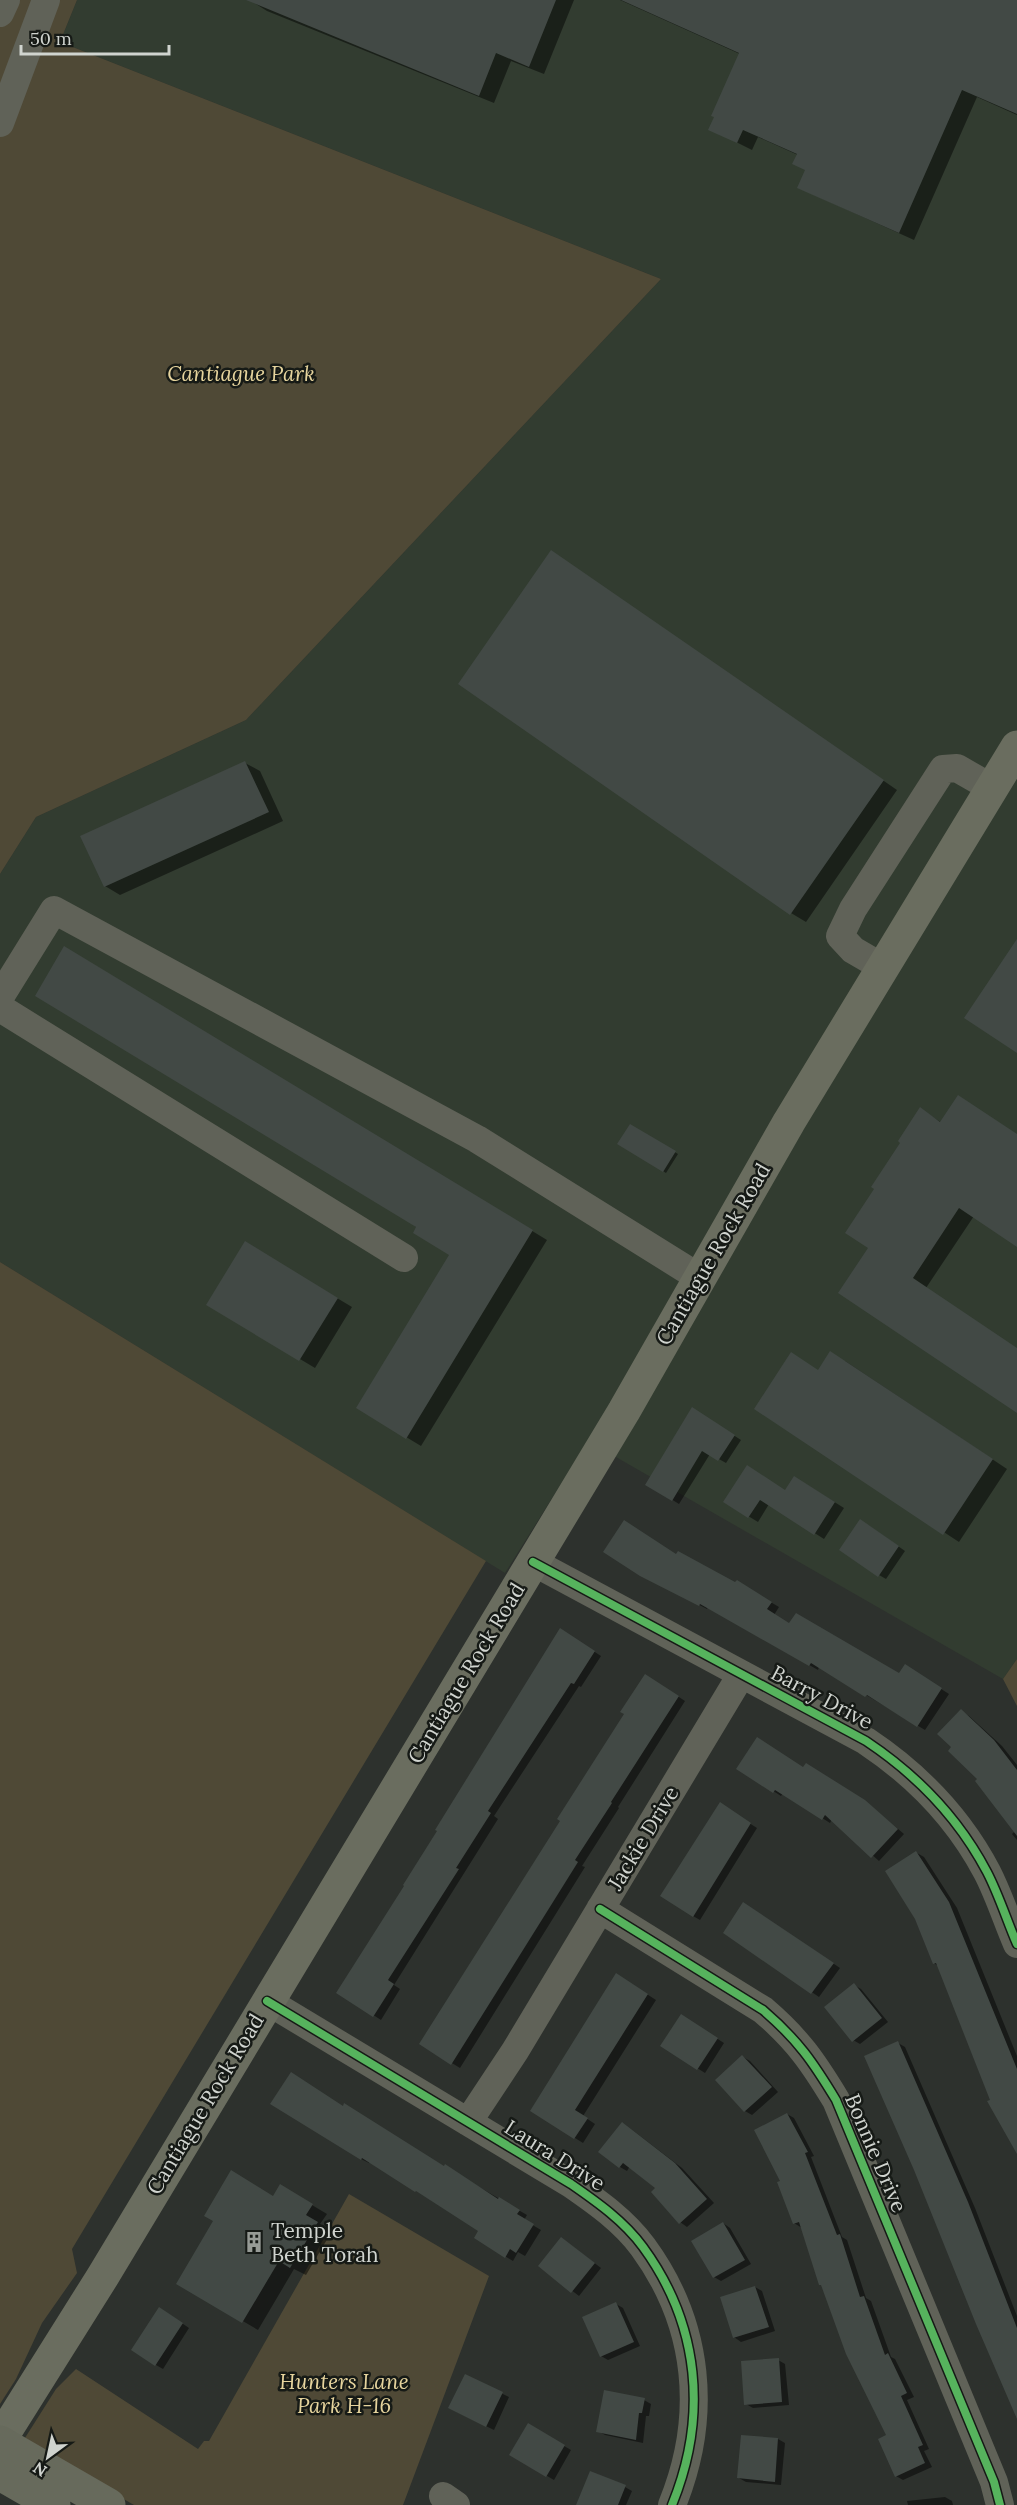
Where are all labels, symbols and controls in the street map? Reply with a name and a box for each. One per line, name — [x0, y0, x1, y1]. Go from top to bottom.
scale bar — [21, 18, 170, 56]
text: 50 m — [30, 27, 72, 50]
park label: Cantiague Park — [167, 360, 315, 387]
street label: Cantiague Rock Road — [650, 1158, 776, 1350]
street label: Cantiague Rock Road — [401, 1578, 531, 1768]
street label: Barry Drive — [766, 1659, 878, 1735]
street label: Jackie Drive — [601, 1781, 684, 1896]
street label: Cantiague Rock Road — [140, 2009, 270, 2199]
street label: Bonnie Drive — [839, 2090, 913, 2216]
street label: Laura Drive — [500, 2113, 610, 2197]
place label: Temple Beth Torah — [271, 2217, 379, 2268]
building icon: Temple Beth Torah — [242, 2230, 266, 2254]
park label: Hunters Lane Park H-16 — [279, 2368, 409, 2419]
north arrow — [18, 2427, 78, 2487]
text: N — [29, 2458, 50, 2481]

